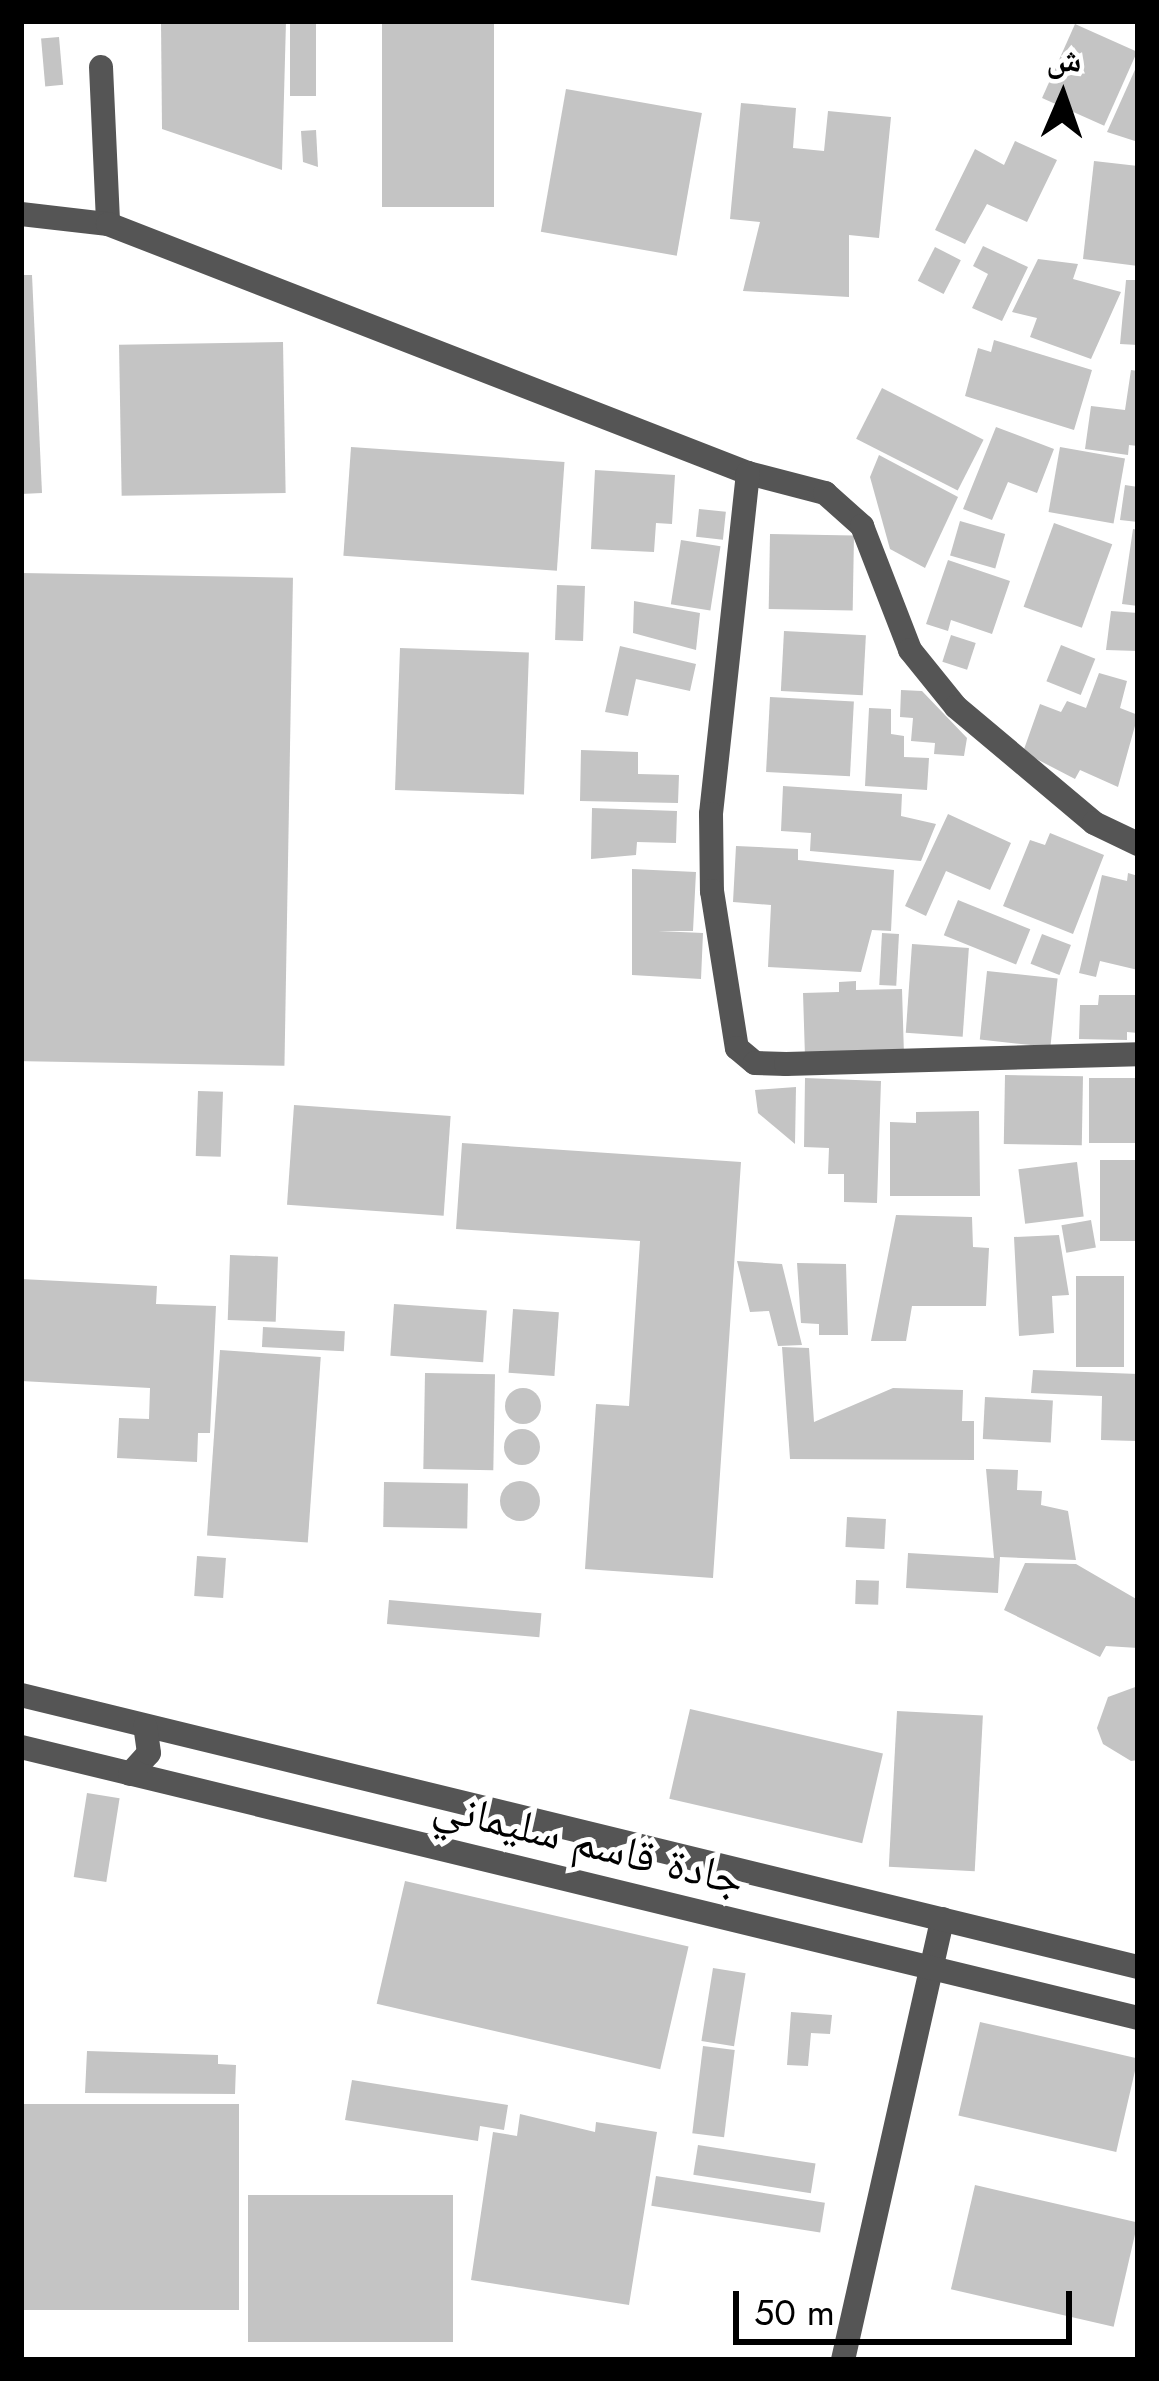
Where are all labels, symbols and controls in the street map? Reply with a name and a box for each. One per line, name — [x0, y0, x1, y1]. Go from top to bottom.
text: ش — [1046, 35, 1083, 84]
north arrow — [1003, 36, 1123, 156]
street label: جادة قاسم سليماني — [428, 1777, 750, 1907]
scale bar — [739, 2267, 1078, 2341]
text: 50 m — [754, 2286, 835, 2338]

